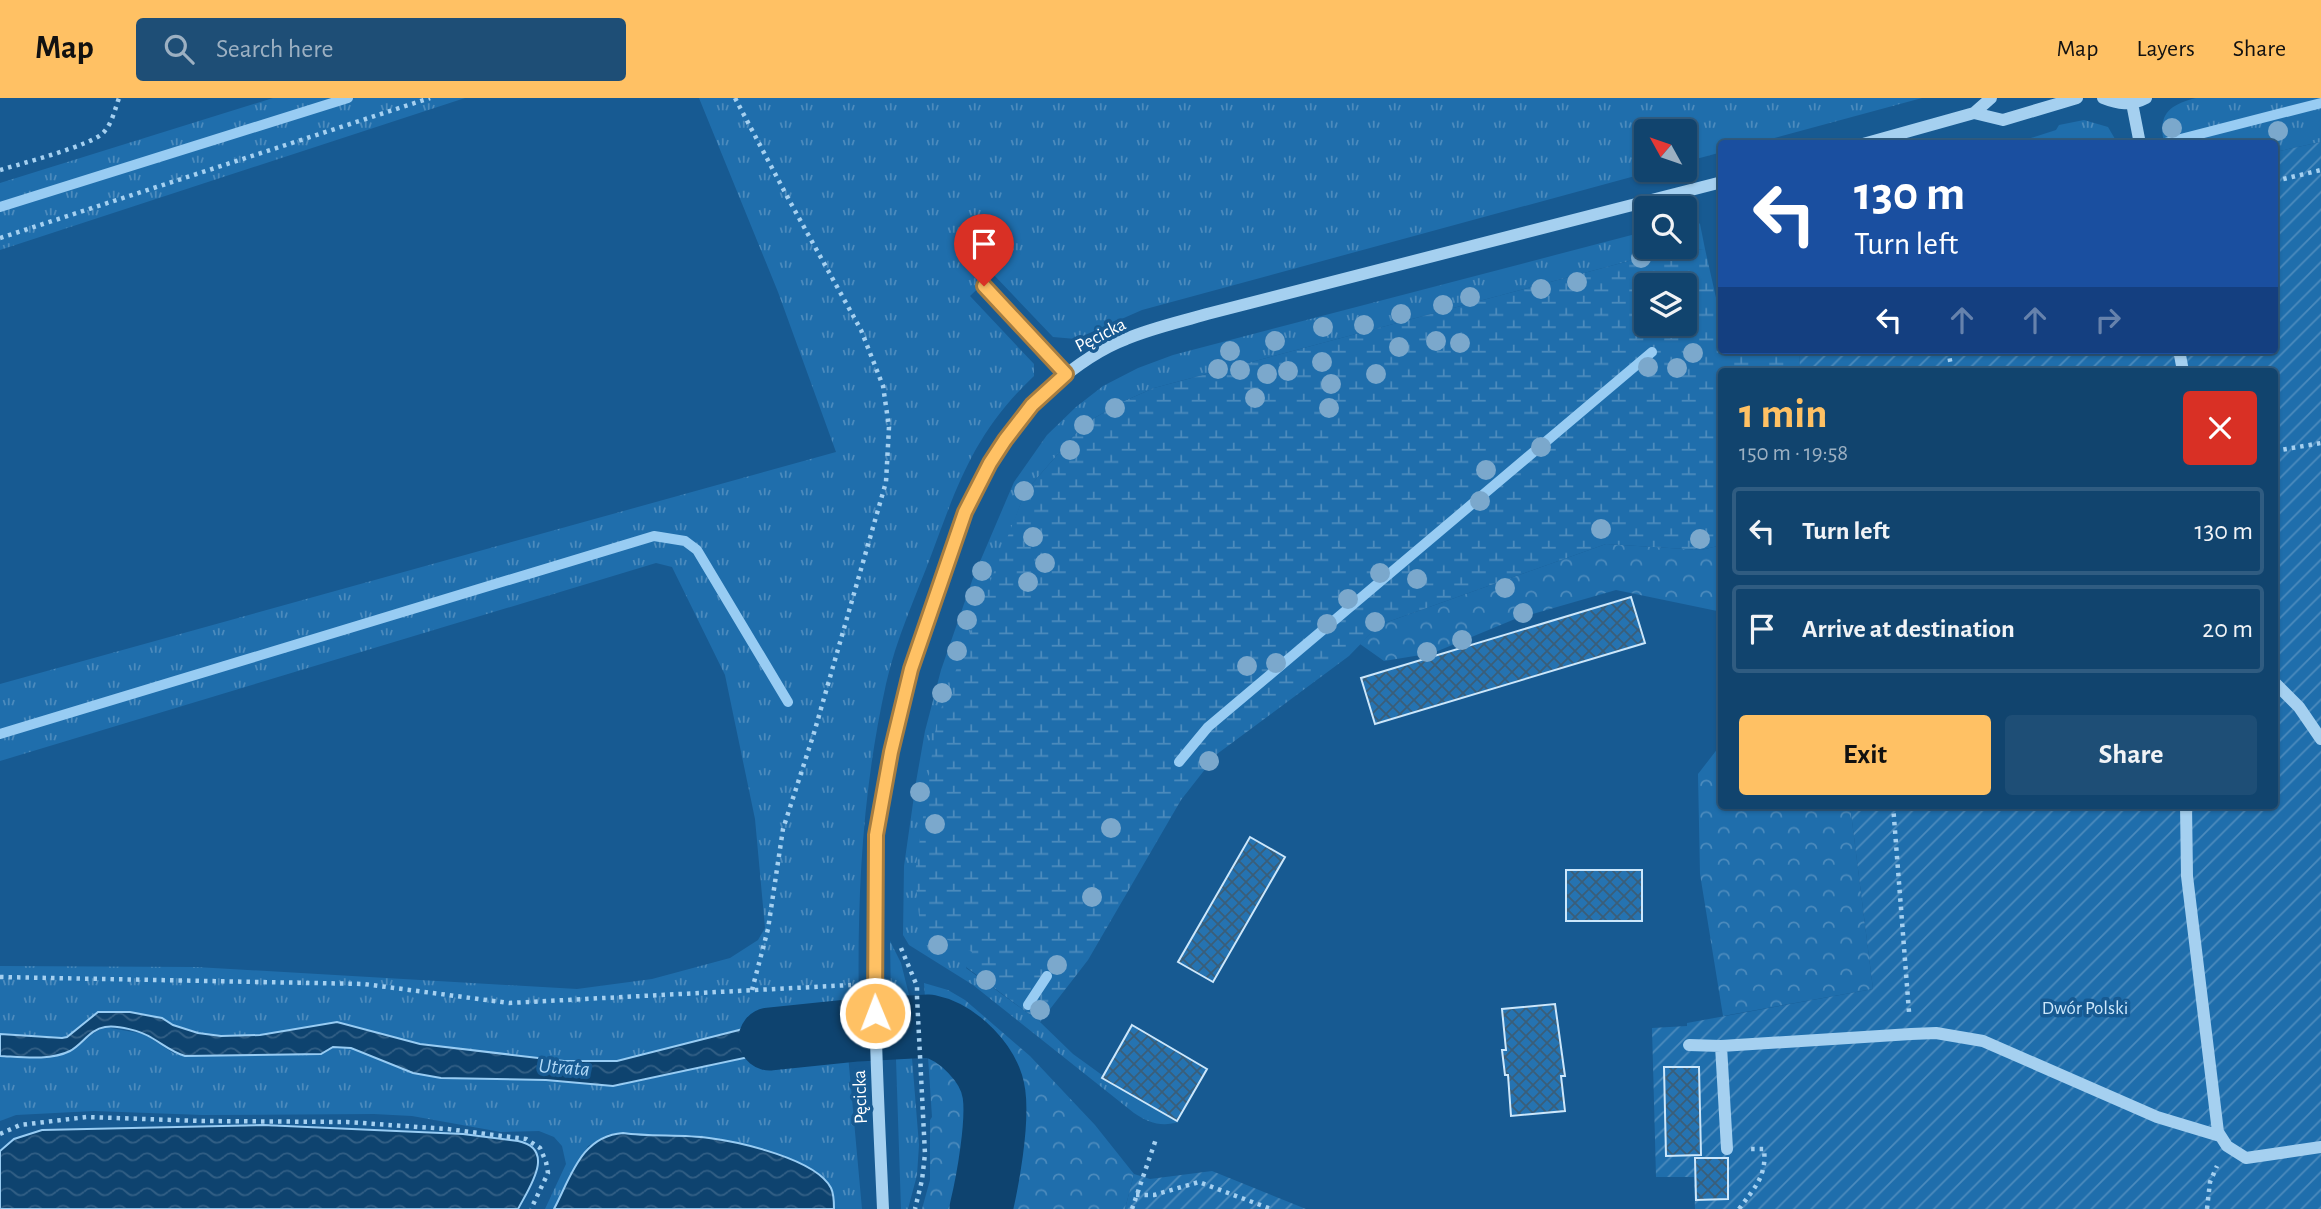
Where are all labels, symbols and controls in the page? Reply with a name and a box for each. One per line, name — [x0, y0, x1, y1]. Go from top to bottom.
search box — [136, 18, 626, 81]
icon: search — [160, 30, 198, 68]
text: Map — [35, 32, 94, 65]
text: Search here — [216, 36, 334, 62]
text: Map — [2056, 37, 2098, 61]
text: Layers — [2136, 37, 2195, 61]
text: Share — [2233, 37, 2286, 61]
north arrow — [1634, 119, 1698, 182]
map controls — [1634, 119, 1697, 336]
icon: left — [1739, 168, 1830, 259]
text: 130 m — [1854, 170, 1965, 219]
button: search — [1634, 196, 1697, 259]
pin — [954, 214, 1014, 286]
icon: arrive — [965, 225, 1003, 263]
text: Turn left — [1854, 228, 1958, 260]
button: layers — [1634, 273, 1697, 336]
icon: left — [1870, 301, 1908, 339]
icon: ahead — [1943, 301, 1981, 339]
icon: ahead — [2016, 301, 2054, 339]
icon: right — [2089, 301, 2127, 339]
street label: Pęcicka — [1072, 314, 1129, 356]
button: close — [2183, 391, 2257, 465]
text: 1 min — [1739, 393, 1828, 435]
text: 150 m · 19:58 — [1739, 442, 1848, 465]
icon: left — [1743, 512, 1781, 550]
text: Turn left — [1802, 518, 1890, 544]
text: 130 m — [2195, 518, 2253, 544]
icon: arrive — [1743, 610, 1781, 648]
text: Arrive at destination — [1802, 616, 2015, 642]
text: 20 m — [2202, 616, 2253, 642]
button: Exit — [1739, 715, 1991, 795]
button: Share — [2005, 715, 2257, 795]
position arrow — [838, 976, 912, 1050]
park label: Dwór Polski — [2042, 999, 2128, 1018]
water label: Utrata — [538, 1055, 590, 1080]
street label: Pęcicka — [850, 1069, 871, 1124]

